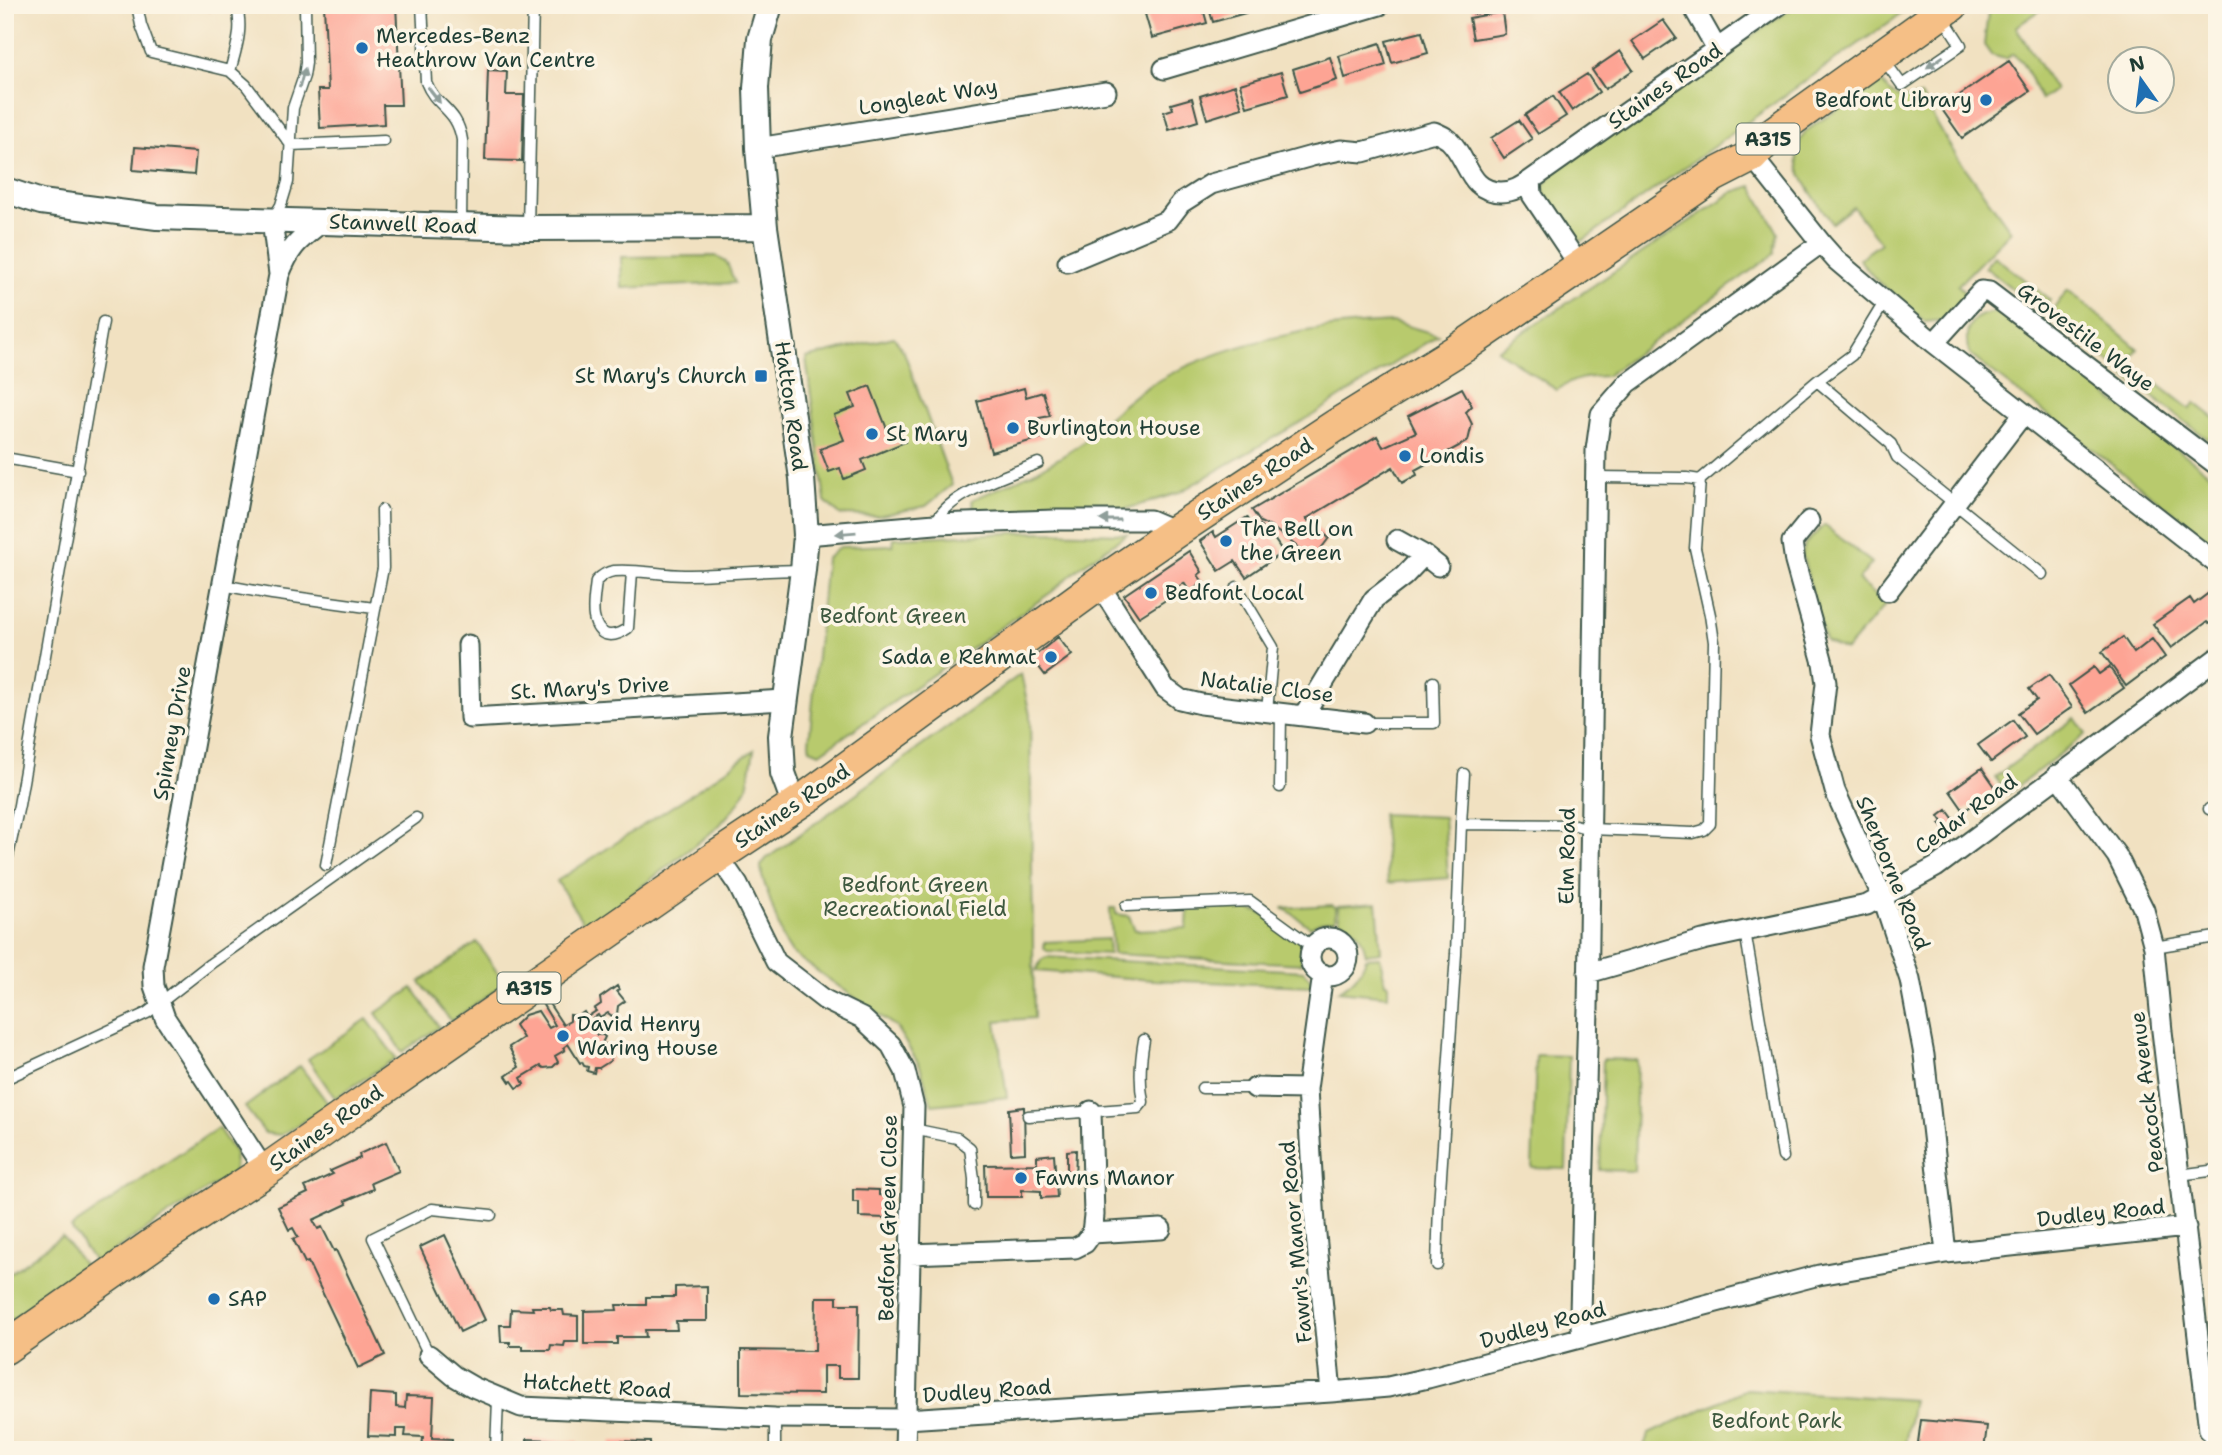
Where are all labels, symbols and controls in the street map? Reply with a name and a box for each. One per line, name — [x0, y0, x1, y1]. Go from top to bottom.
place label: Mercedes-Benz Heathrow Van Centre — [376, 22, 596, 74]
street label: Staines Road — [1602, 36, 1728, 136]
marker: Mercedes-Benz Heathrow Van Centre — [354, 40, 370, 56]
north arrow — [2106, 46, 2176, 116]
text: N — [2127, 50, 2147, 78]
one-way arrow — [1926, 55, 1945, 68]
one-way arrow — [297, 67, 308, 89]
street label: Longleat Way — [857, 72, 999, 122]
one-way arrow — [427, 85, 442, 103]
place label: Bedfont Library — [1815, 86, 1972, 114]
marker: Bedfont Library — [1978, 92, 1994, 108]
road number: A315 — [1736, 124, 1800, 154]
street label: Stanwell Road — [329, 207, 477, 241]
street label: Grovestile Waye — [2012, 276, 2160, 398]
street label: Hatton Road — [768, 339, 814, 473]
place label: St Mary's Church — [575, 362, 747, 390]
marker: St Mary's Church — [753, 368, 769, 384]
place label: Burlington House — [1027, 414, 1201, 442]
place label: St Mary — [886, 420, 968, 448]
marker: Burlington House — [1005, 420, 1021, 436]
marker: St Mary — [864, 426, 880, 442]
street label: Staines Road — [1191, 431, 1319, 527]
place label: Londis — [1419, 442, 1485, 470]
marker: Londis — [1397, 448, 1413, 464]
one-way arrow — [1099, 514, 1121, 526]
place label: The Bell on the Green — [1240, 515, 1353, 567]
one-way arrow — [835, 528, 857, 539]
marker: The Bell on the Green — [1218, 533, 1234, 549]
place label: Bedfont Local — [1165, 579, 1305, 607]
marker: Bedfont Local — [1143, 585, 1159, 601]
park label: Bedfont Green — [820, 602, 966, 630]
place label: Sada e Rehmat — [882, 643, 1037, 671]
marker: Sada e Rehmat — [1043, 649, 1059, 665]
street label: Spinney Drive — [146, 663, 198, 803]
street label: Natalie Close — [1199, 665, 1335, 709]
street label: St. Mary's Drive — [510, 670, 670, 706]
street label: Staines Road — [729, 757, 855, 855]
street label: Cedar Road — [1909, 767, 2023, 861]
street label: Sherborne Road — [1849, 792, 1937, 954]
street label: Elm Road — [1552, 807, 1582, 905]
park label: Bedfont Green Recreational Field — [823, 871, 1007, 923]
road number: A315 — [498, 972, 560, 1004]
place label: David Henry Waring House — [577, 1010, 718, 1062]
street label: Peacock Avenue — [2123, 1010, 2171, 1174]
marker: David Henry Waring House — [555, 1028, 571, 1044]
street label: Staines Road — [263, 1078, 389, 1178]
street label: Bedfont Green Close — [872, 1114, 904, 1322]
street label: Fawn's Manor Road — [1273, 1140, 1319, 1344]
place label: Fawns Manor — [1035, 1164, 1175, 1192]
marker: Fawns Manor — [1013, 1170, 1029, 1186]
street label: Dudley Road — [2035, 1192, 2167, 1234]
place label: SAP — [228, 1285, 267, 1313]
marker: SAP — [206, 1291, 222, 1307]
street label: Dudley Road — [1477, 1295, 1609, 1355]
street label: Hatchett Road — [522, 1367, 672, 1405]
street label: Dudley Road — [922, 1373, 1052, 1409]
park label: Bedfont Park — [1712, 1407, 1842, 1435]

